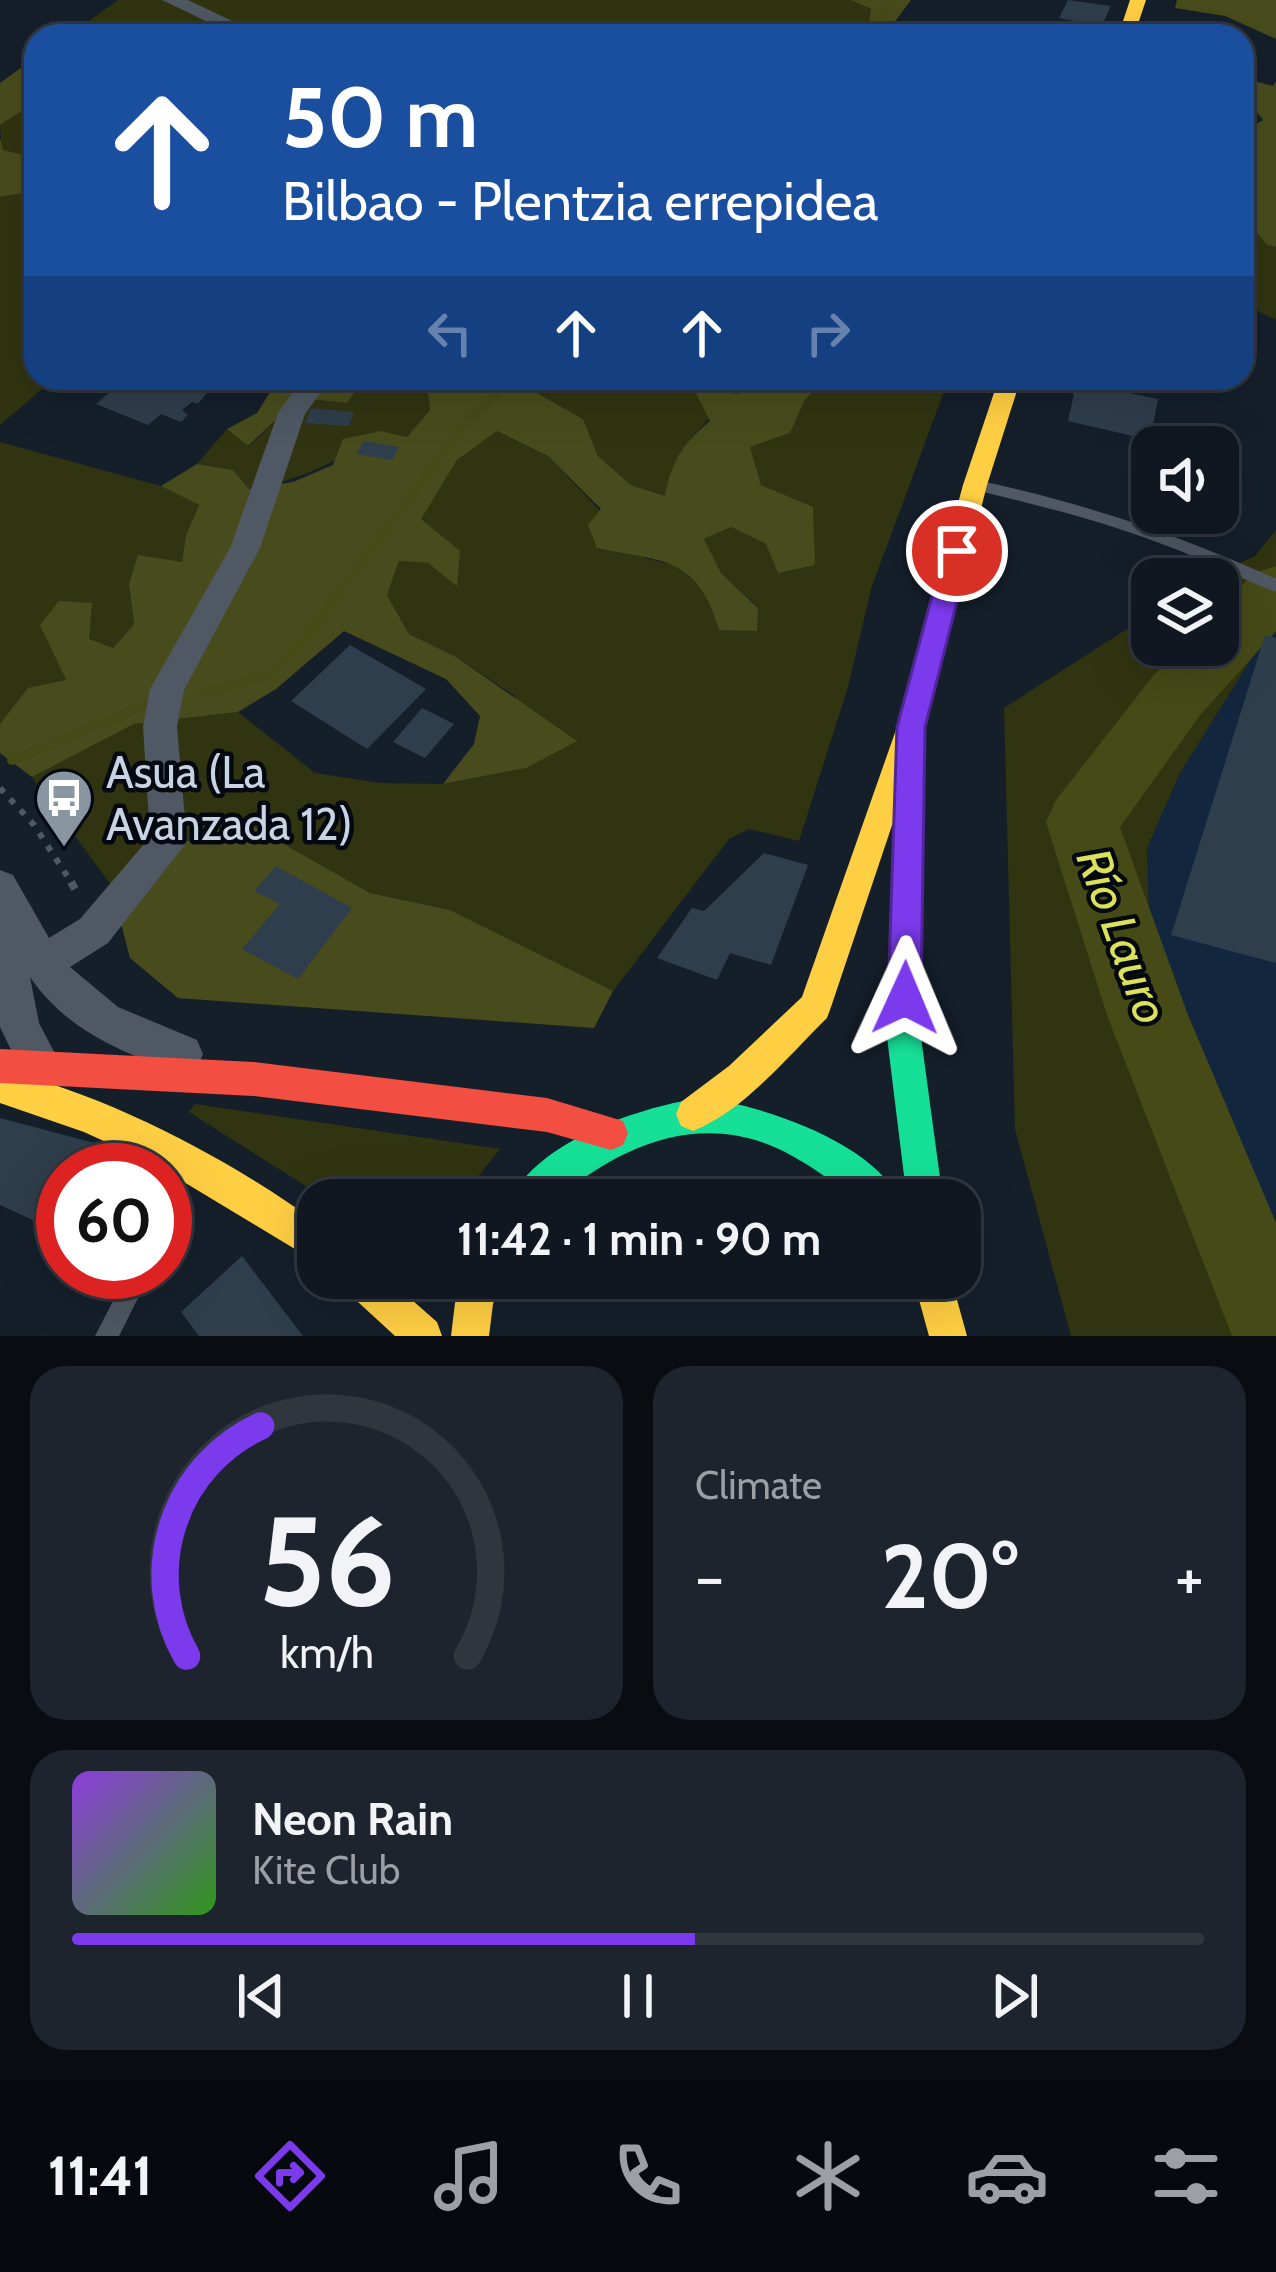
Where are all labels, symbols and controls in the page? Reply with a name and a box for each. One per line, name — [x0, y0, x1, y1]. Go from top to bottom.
text: 50 m — [282, 66, 478, 168]
icon: ahead — [84, 72, 240, 228]
text: Bilbao - Plentzia errepidea — [282, 168, 878, 234]
icon: left — [417, 300, 483, 366]
icon: ahead — [543, 300, 609, 366]
icon: ahead — [669, 300, 735, 366]
icon: right — [795, 300, 861, 366]
map controls — [1131, 426, 1239, 666]
button: sound — [1131, 426, 1239, 534]
pin — [906, 500, 1008, 602]
icon: arrive — [924, 518, 990, 584]
button: layers — [1131, 558, 1239, 666]
place label: Asua (La Avanzada 12) — [106, 745, 353, 851]
bus stop icon: Asua (La Avanzada 12) — [33, 767, 95, 849]
water label: Río Lauro — [1065, 840, 1181, 1032]
position arrow — [842, 935, 968, 1061]
speed limit sign: 60 — [36, 1143, 192, 1299]
text: 11:42 · 1 min · 90 m — [457, 1212, 821, 1266]
text: Climate — [695, 1461, 822, 1509]
text: 56 — [258, 1485, 395, 1636]
text: 20° — [881, 1521, 1018, 1631]
text: − — [695, 1536, 724, 1617]
text: + — [1175, 1536, 1204, 1617]
text: km/h — [280, 1627, 373, 1679]
text: Neon Rain — [252, 1792, 453, 1846]
text: Kite Club — [252, 1846, 400, 1894]
icon: previous — [228, 1963, 294, 2029]
icon: pause — [605, 1963, 671, 2029]
icon: next — [982, 1963, 1048, 2029]
icon: directions — [248, 2134, 332, 2218]
icon: music — [427, 2134, 511, 2218]
icon: phone — [606, 2134, 690, 2218]
icon: climate — [786, 2134, 870, 2218]
icon: car — [965, 2134, 1049, 2218]
icon: filters — [1144, 2134, 1228, 2218]
text: 11:41 — [48, 2143, 153, 2209]

